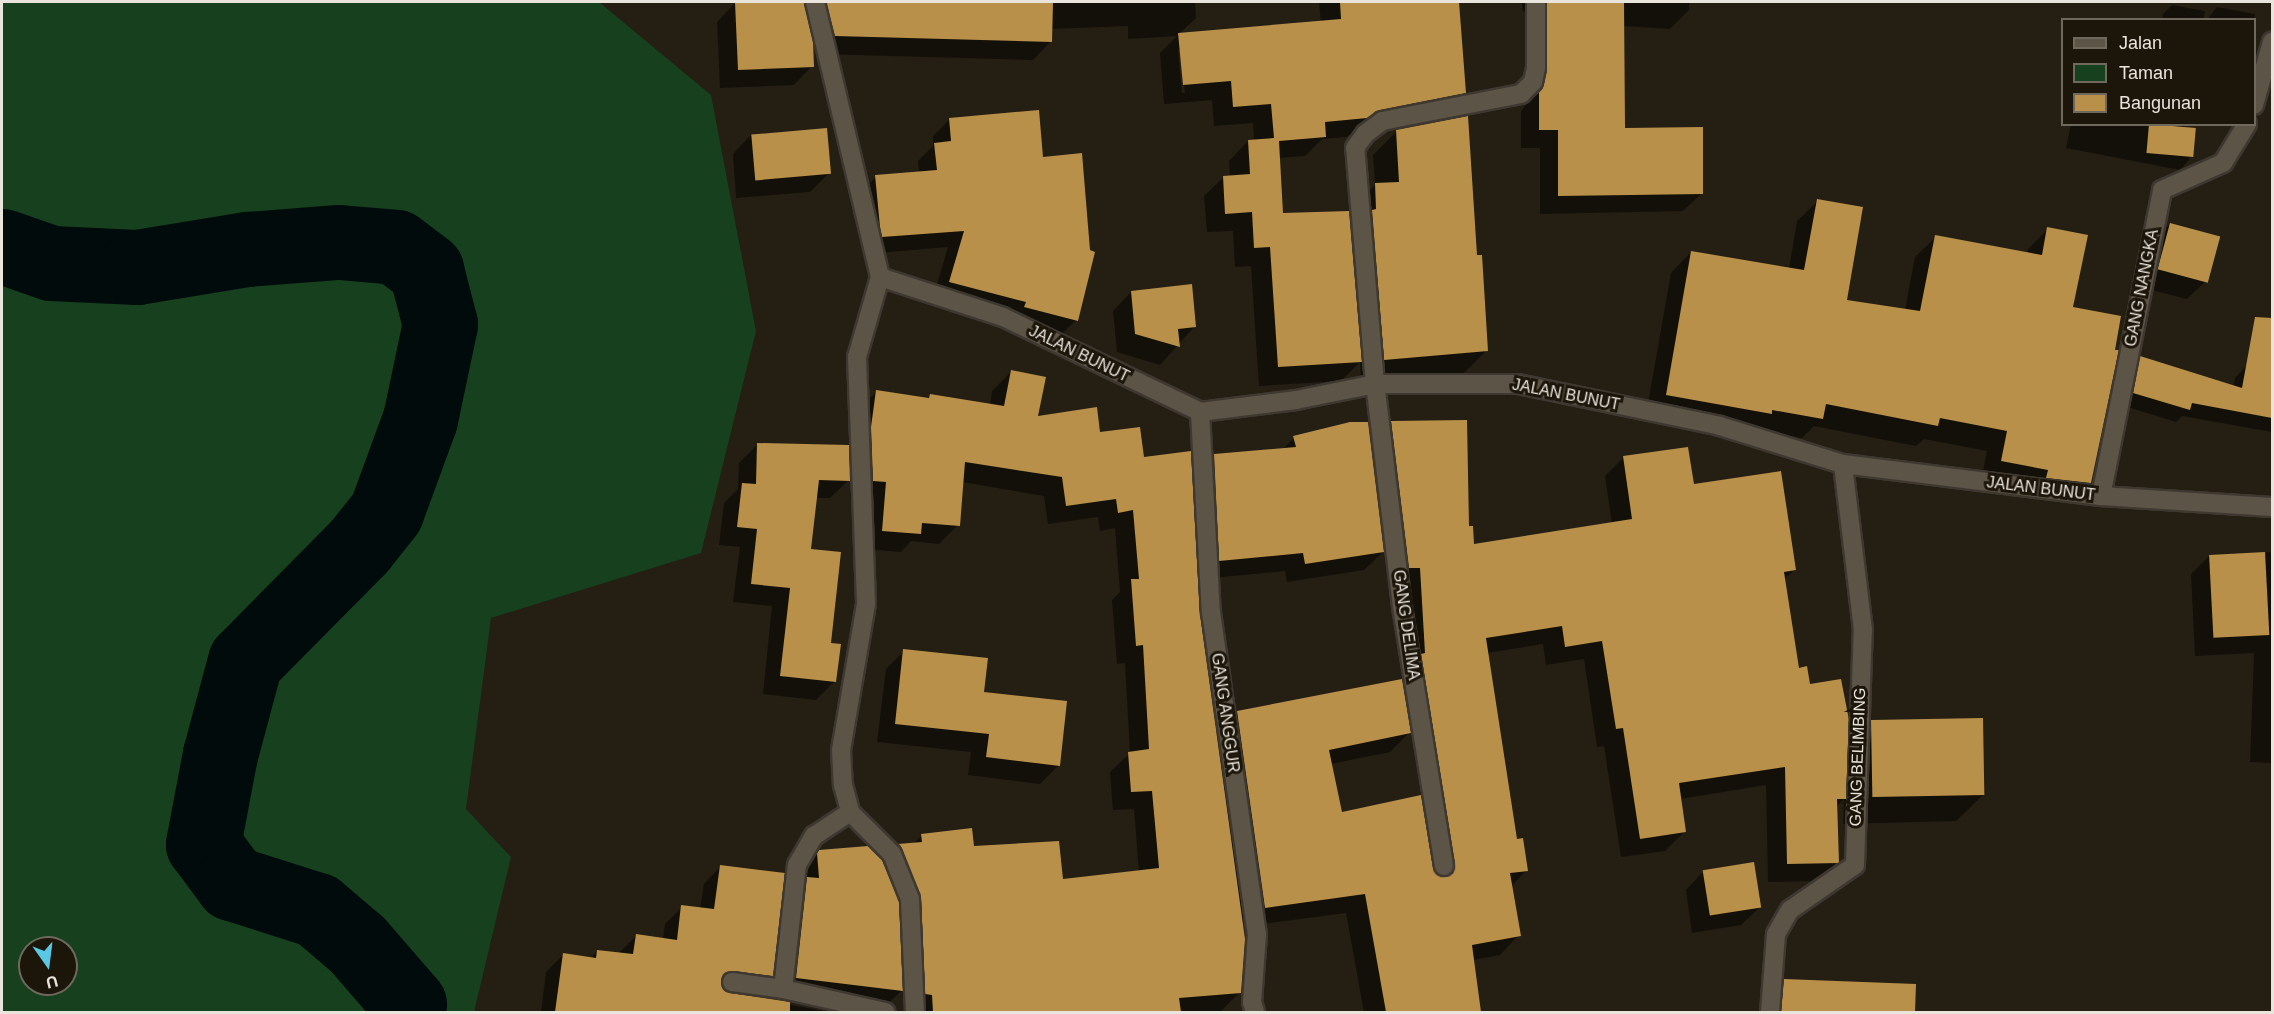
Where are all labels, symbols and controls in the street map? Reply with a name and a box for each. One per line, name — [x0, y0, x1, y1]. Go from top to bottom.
legend — [2061, 18, 2256, 126]
text: Jalan — [2119, 33, 2162, 53]
text: Taman — [2119, 63, 2173, 83]
text: Bangunan — [2119, 93, 2201, 113]
street label: GANG NANGKA — [2121, 228, 2163, 348]
street label: JALAN BUNUT — [1026, 321, 1132, 387]
street label: JALAN BUNUT — [1510, 375, 1622, 415]
street label: JALAN BUNUT — [1986, 473, 2096, 505]
street label: GANG DELIMA — [1389, 569, 1423, 681]
street label: GANG ANGGUR — [1207, 651, 1243, 775]
street label: GANG BELIMBING — [1846, 687, 1870, 827]
north arrow — [18, 936, 78, 996]
text: U — [44, 972, 60, 992]

